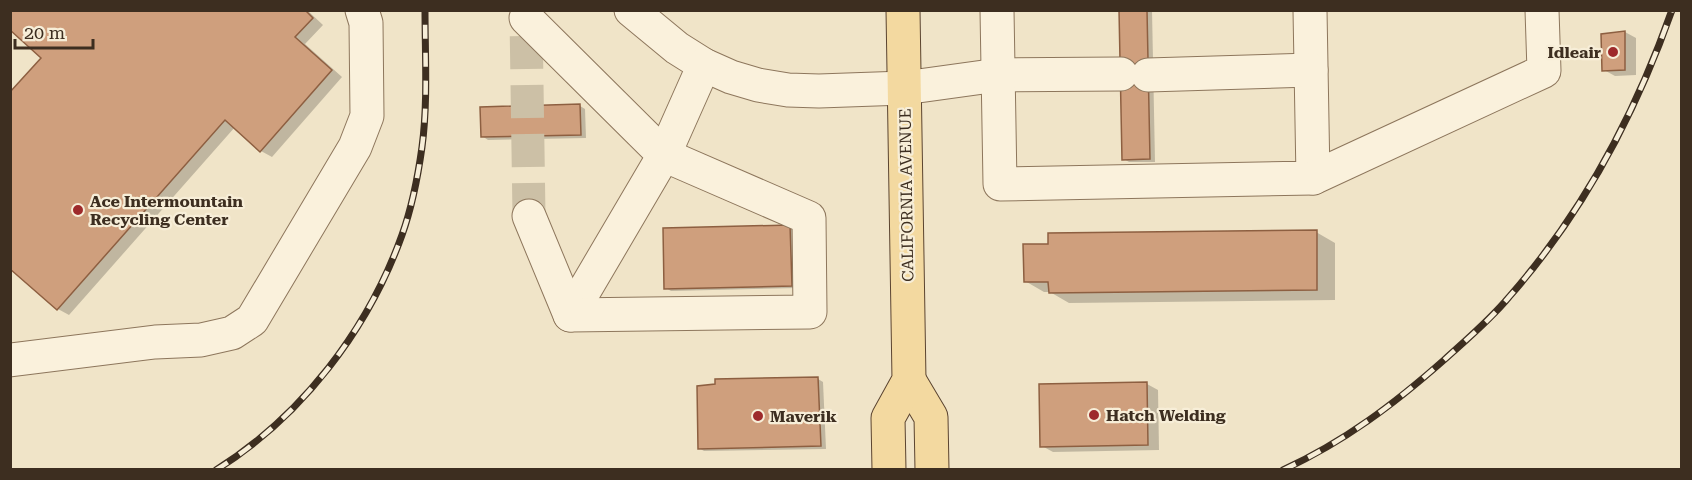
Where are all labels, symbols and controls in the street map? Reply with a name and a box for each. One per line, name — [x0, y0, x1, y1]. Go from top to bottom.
scale bar — [15, 12, 93, 50]
text: 20 m — [24, 22, 65, 43]
place label: Idleair — [1548, 43, 1601, 62]
marker: Idleair — [1606, 45, 1620, 59]
street label: CALIFORNIA AVENUE — [895, 108, 918, 282]
place label: Ace Intermountain Recycling Center — [90, 192, 243, 229]
marker: Ace Intermountain Recycling Center — [71, 203, 85, 217]
place label: Hatch Welding — [1106, 406, 1226, 425]
place label: Maverik — [770, 407, 837, 426]
marker: Hatch Welding — [1087, 408, 1101, 422]
marker: Maverik — [751, 409, 765, 423]

